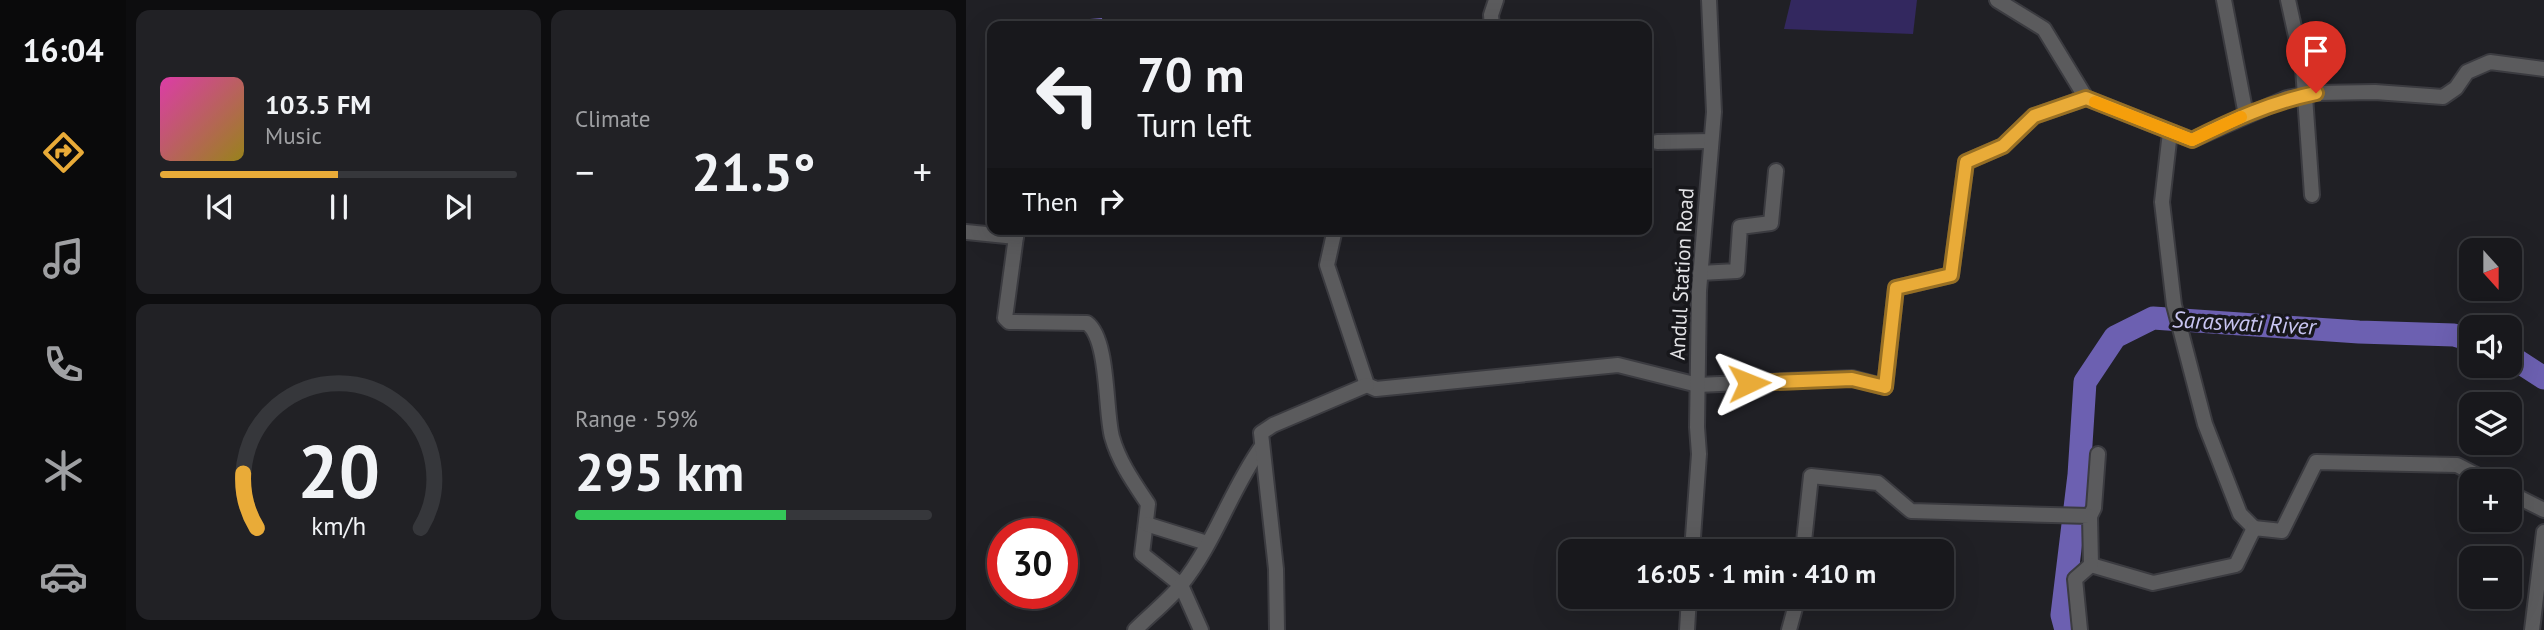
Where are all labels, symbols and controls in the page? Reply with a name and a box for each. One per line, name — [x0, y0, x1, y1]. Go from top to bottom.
pin — [2286, 21, 2346, 93]
text: 16:04 — [22, 29, 104, 71]
icon: arrive — [2297, 32, 2335, 70]
text: 70 m — [1137, 42, 1244, 106]
icon: left — [1022, 49, 1113, 140]
text: 103.5 FM — [265, 88, 371, 121]
text: Climate — [575, 104, 650, 133]
text: Turn left — [1137, 104, 1252, 146]
text: Music — [265, 121, 322, 150]
icon: directions — [39, 128, 88, 177]
text: 21.5° — [692, 138, 815, 205]
text: − — [575, 147, 594, 196]
text: + — [913, 147, 932, 196]
icon: right — [1092, 182, 1130, 220]
text: Then — [1022, 185, 1078, 218]
street label: Andul Station Road — [1664, 187, 1699, 361]
icon: previous — [201, 188, 239, 226]
icon: pause — [320, 188, 358, 226]
icon: next — [439, 188, 477, 226]
icon: music — [39, 234, 88, 283]
north arrow — [2459, 238, 2522, 301]
map controls — [2459, 238, 2522, 609]
water label: Saraswati River — [2172, 304, 2318, 341]
button: sound — [2459, 315, 2522, 378]
icon: phone — [39, 340, 88, 389]
position arrow — [1712, 346, 1786, 420]
button: layers — [2459, 392, 2522, 455]
text: Range · 59% — [575, 404, 698, 433]
text: 20 — [297, 424, 380, 518]
text: 295 km — [575, 438, 744, 505]
icon: climate — [39, 446, 88, 495]
button: + — [2459, 469, 2522, 532]
text: km/h — [311, 510, 366, 542]
speed limit sign: 30 — [987, 518, 1078, 609]
button: − — [2459, 546, 2522, 609]
icon: car — [39, 552, 88, 601]
text: 16:05 · 1 min · 410 m — [1636, 557, 1876, 590]

